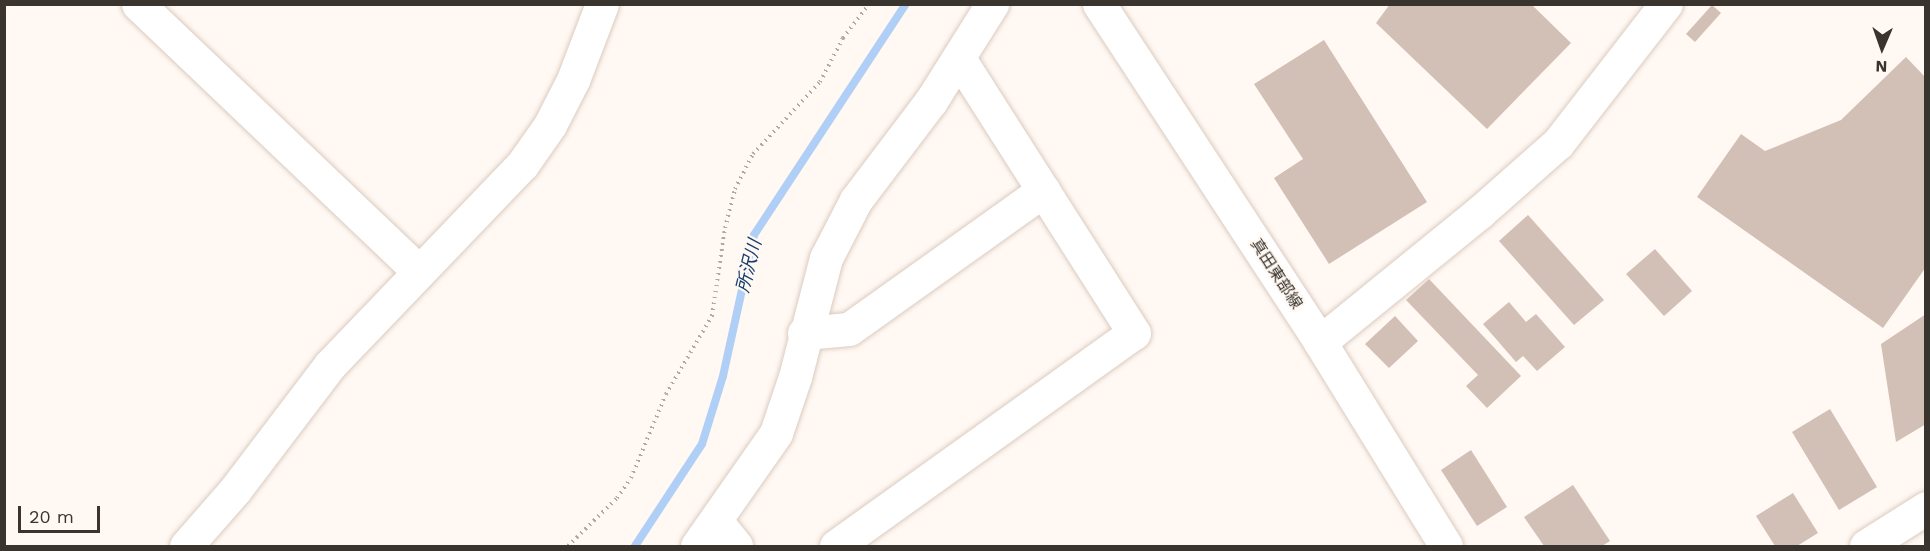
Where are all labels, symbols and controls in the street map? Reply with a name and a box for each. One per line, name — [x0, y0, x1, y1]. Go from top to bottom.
north arrow — [1852, 18, 1912, 78]
text: N — [1875, 57, 1888, 76]
street label: 真田東部線 — [1246, 235, 1306, 313]
water label: 所沢川 — [732, 237, 766, 295]
scale bar — [21, 494, 104, 532]
text: 20 m — [29, 506, 74, 527]

